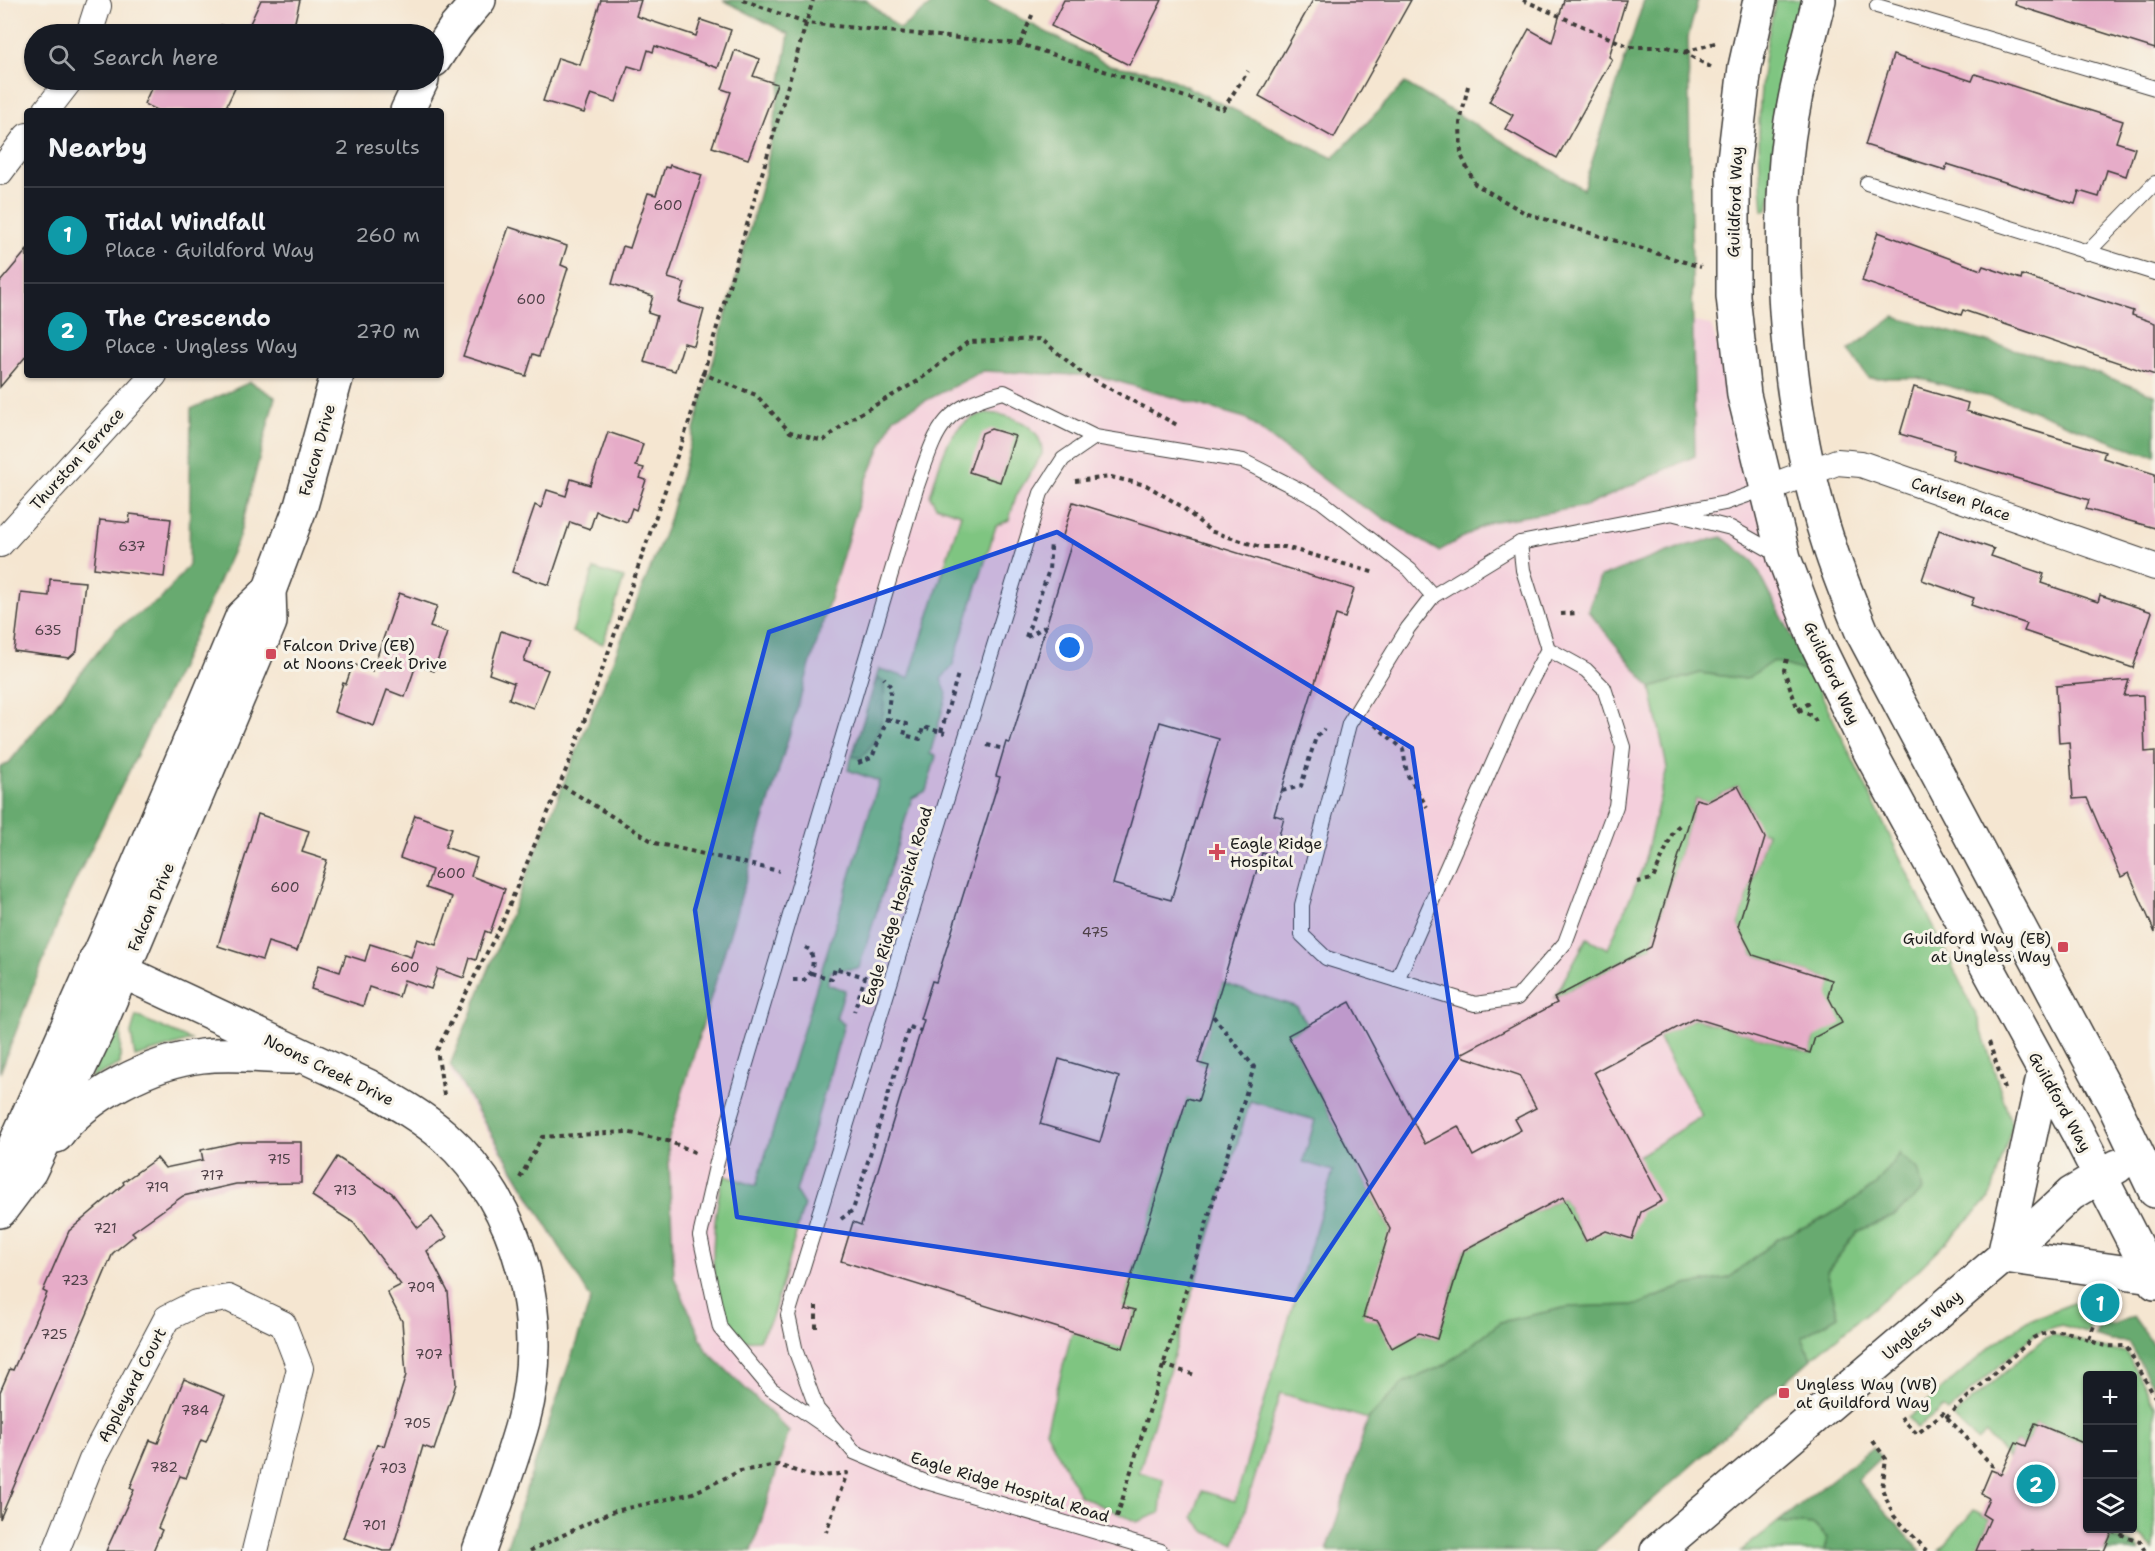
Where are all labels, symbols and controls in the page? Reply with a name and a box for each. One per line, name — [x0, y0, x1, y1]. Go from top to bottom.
search box — [24, 24, 444, 90]
icon: search — [45, 41, 78, 74]
text: Search here — [93, 43, 219, 72]
text: Nearby — [48, 130, 147, 165]
text: 2 results — [334, 134, 420, 160]
street label: Guildford Way — [1723, 146, 1747, 258]
house number: 600 — [654, 196, 682, 214]
text: Tidal Windfall — [105, 208, 266, 237]
text: 1 — [63, 222, 72, 248]
text: 260 m — [355, 222, 420, 248]
text: Place · Guildford Way — [105, 237, 314, 263]
house number: 600 — [517, 290, 545, 308]
text: The Crescendo — [105, 304, 271, 333]
text: 2 — [61, 318, 75, 344]
text: 270 m — [356, 318, 420, 344]
text: Place · Ungless Way — [105, 333, 298, 359]
street label: Falcon Drive — [294, 402, 340, 498]
street label: Thurston Terrace — [25, 403, 129, 515]
street label: Carlsen Place — [1908, 472, 2014, 526]
house number: 637 — [118, 537, 146, 555]
street label: Guildford Way — [1799, 618, 1865, 728]
house number: 635 — [35, 621, 61, 639]
your location — [1055, 633, 1084, 662]
place label: Falcon Drive (EB) at Noons Creek Drive — [283, 635, 447, 674]
marker: Falcon Drive (EB) at Noons Creek Drive — [264, 647, 278, 661]
street label: Eagle Ridge Hospital Road — [857, 804, 937, 1008]
place label: Eagle Ridge Hospital — [1230, 833, 1322, 872]
marker: Eagle Ridge Hospital — [1208, 843, 1226, 861]
street label: Falcon Drive — [123, 859, 179, 955]
house number: 600 — [437, 864, 465, 882]
house number: 600 — [271, 878, 299, 896]
house number: 475 — [1082, 923, 1108, 941]
place label: Guildford Way (EB) at Ungless Way — [1903, 928, 2051, 967]
marker: Guildford Way (EB) at Ungless Way — [2056, 940, 2070, 954]
house number: 600 — [391, 958, 419, 976]
street label: Noons Creek Drive — [261, 1029, 397, 1111]
street label: Guildford Way — [2024, 1048, 2096, 1156]
house number: 715 — [267, 1150, 291, 1168]
house number: 717 — [200, 1166, 224, 1184]
house number: 719 — [145, 1178, 169, 1196]
house number: 713 — [333, 1181, 357, 1199]
house number: 721 — [93, 1219, 117, 1237]
house number: 723 — [61, 1271, 89, 1289]
house number: 709 — [407, 1278, 435, 1296]
pin: 1 — [2080, 1280, 2120, 1326]
street label: Ungless Way — [1878, 1285, 1966, 1365]
street label: Appleyard Court — [93, 1324, 171, 1446]
house number: 725 — [41, 1325, 67, 1343]
house number: 707 — [415, 1345, 443, 1363]
map controls — [2083, 1371, 2137, 1533]
button: + — [2083, 1371, 2137, 1425]
place label: Ungless Way (WB) at Guildford Way — [1796, 1374, 1937, 1413]
marker: Ungless Way (WB) at Guildford Way — [1777, 1386, 1791, 1400]
house number: 784 — [181, 1401, 209, 1419]
house number: 705 — [403, 1414, 431, 1432]
button: − — [2083, 1425, 2137, 1479]
street label: Eagle Ridge Hospital Road — [908, 1447, 1112, 1527]
house number: 782 — [150, 1458, 178, 1476]
house number: 703 — [379, 1459, 407, 1477]
pin: 2 — [2016, 1462, 2056, 1506]
button: layers — [2083, 1479, 2137, 1533]
house number: 701 — [362, 1516, 386, 1534]

